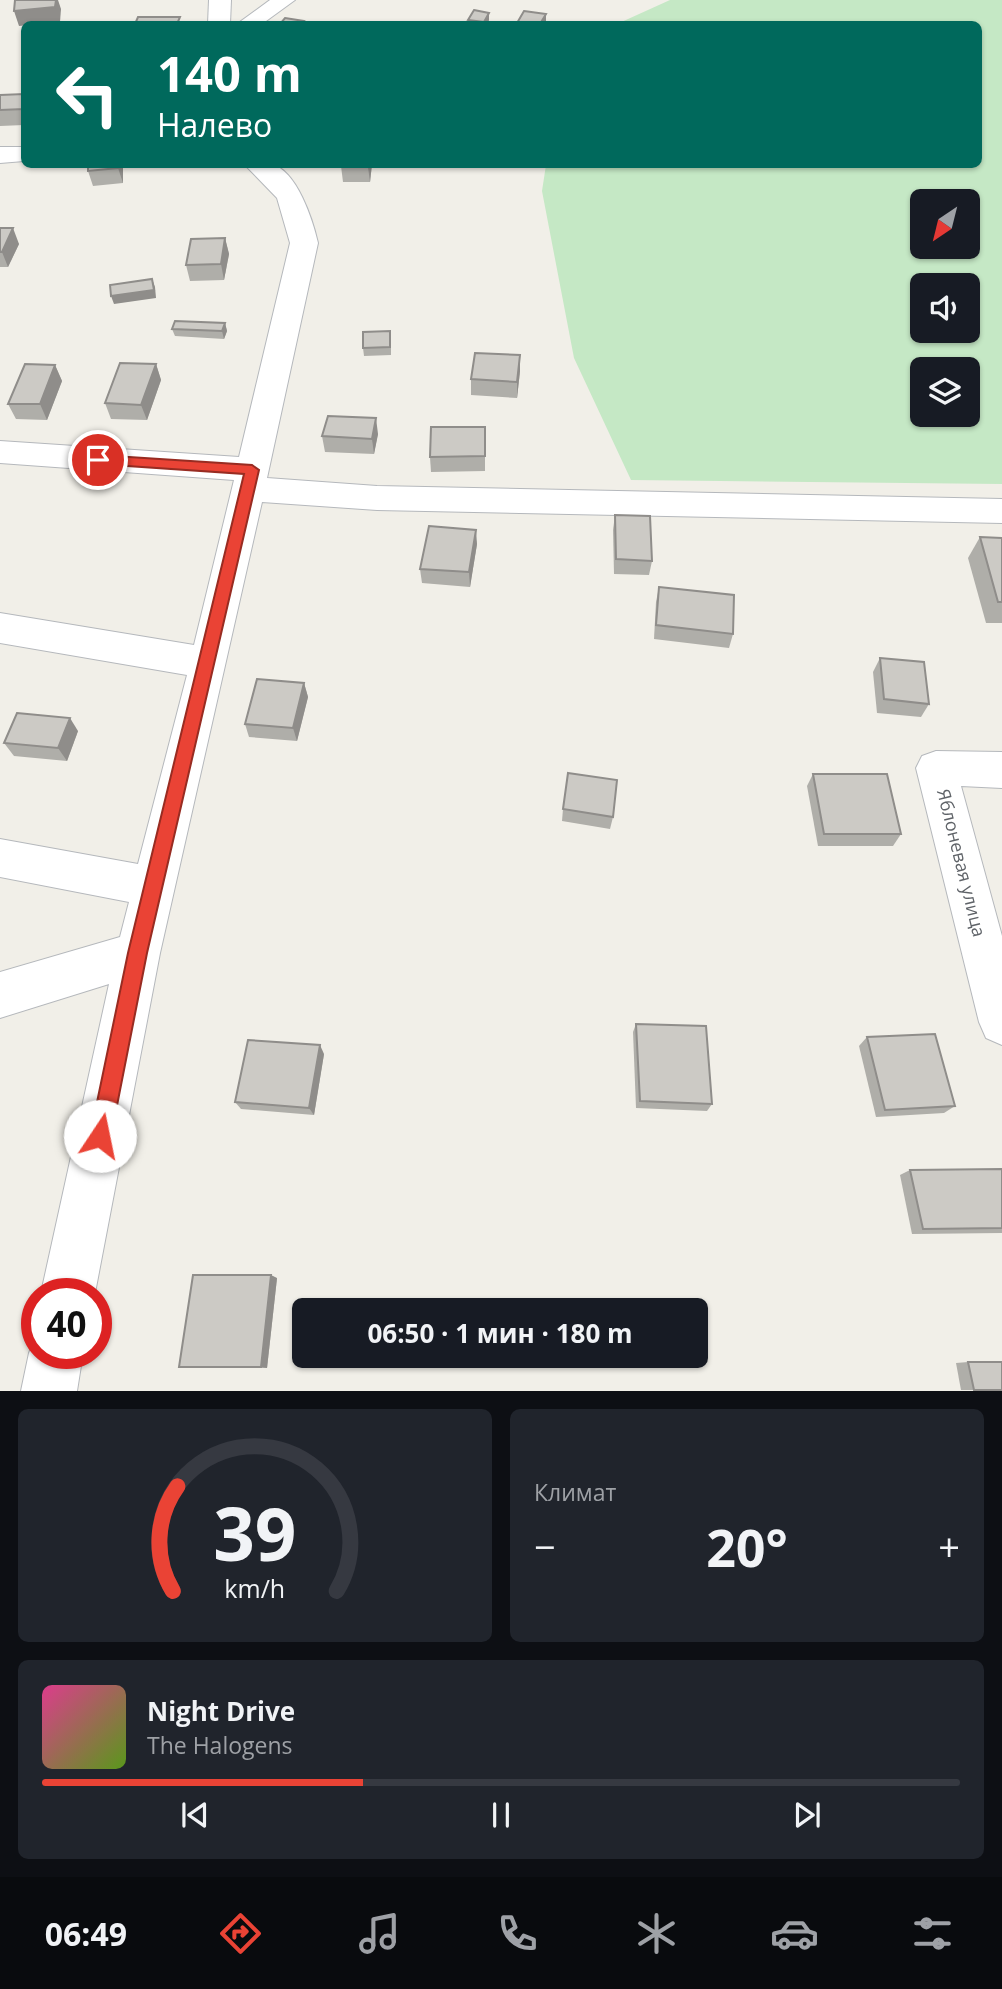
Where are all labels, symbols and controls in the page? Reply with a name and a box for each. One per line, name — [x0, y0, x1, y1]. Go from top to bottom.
text: 140 m — [157, 40, 302, 106]
icon: left — [42, 49, 133, 140]
text: Налево — [157, 103, 272, 146]
north arrow — [910, 189, 980, 259]
map controls — [910, 189, 980, 427]
button: sound — [910, 273, 980, 343]
button: layers — [910, 357, 980, 427]
pin — [68, 430, 128, 490]
icon: arrive — [79, 441, 117, 479]
street label: Яблоневая улица — [932, 786, 992, 939]
position arrow — [63, 1099, 137, 1173]
speed limit sign: 40 — [21, 1278, 112, 1369]
text: 06:50 · 1 мин · 180 m — [367, 1315, 633, 1351]
text: Климат — [534, 1476, 616, 1508]
text: 39 — [213, 1484, 297, 1583]
text: 20° — [706, 1511, 788, 1582]
text: − — [534, 1520, 556, 1572]
text: + — [938, 1520, 960, 1572]
text: km/h — [225, 1571, 285, 1605]
text: Night Drive — [147, 1693, 295, 1729]
text: The Halogens — [147, 1729, 293, 1761]
icon: previous — [176, 1796, 214, 1834]
icon: pause — [482, 1796, 520, 1834]
icon: next — [788, 1796, 826, 1834]
icon: directions — [216, 1909, 265, 1958]
icon: music — [355, 1909, 404, 1958]
icon: phone — [493, 1909, 542, 1958]
icon: climate — [632, 1909, 681, 1958]
icon: car — [770, 1909, 819, 1958]
icon: filters — [908, 1909, 957, 1958]
text: 06:49 — [45, 1912, 127, 1955]

